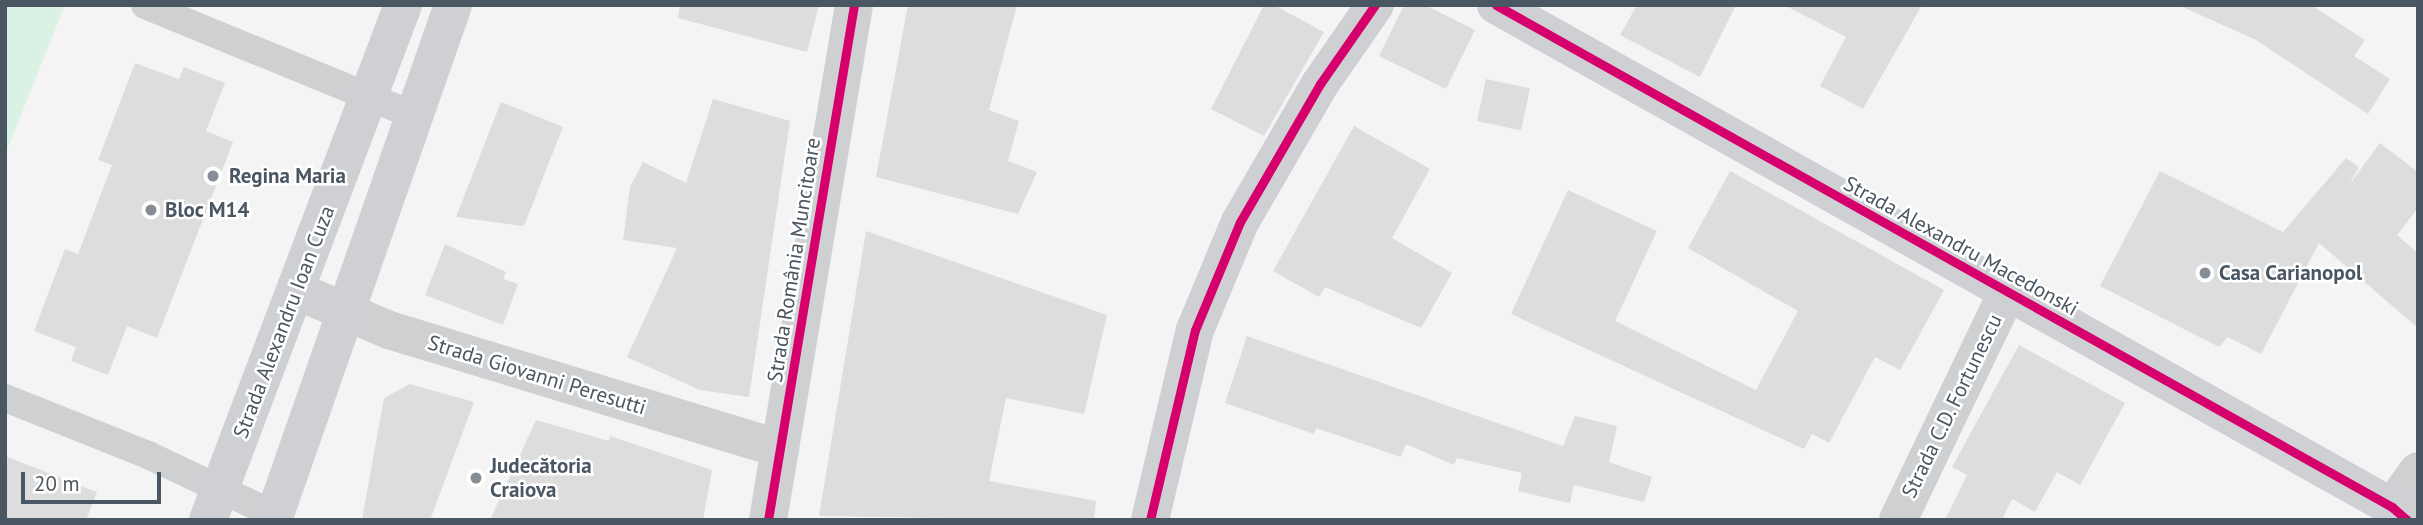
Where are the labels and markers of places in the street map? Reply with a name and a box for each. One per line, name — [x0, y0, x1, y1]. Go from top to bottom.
place label: Regina Maria — [229, 163, 346, 189]
marker: Regina Maria — [203, 166, 223, 186]
place label: Bloc M14 — [165, 197, 250, 223]
marker: Bloc M14 — [143, 202, 159, 218]
place label: Casa Carianopol — [2219, 260, 2362, 286]
marker: Casa Carianopol — [2197, 265, 2213, 281]
place label: Judecătoria Craiova — [490, 453, 592, 503]
marker: Judecătoria Craiova — [468, 470, 484, 486]

